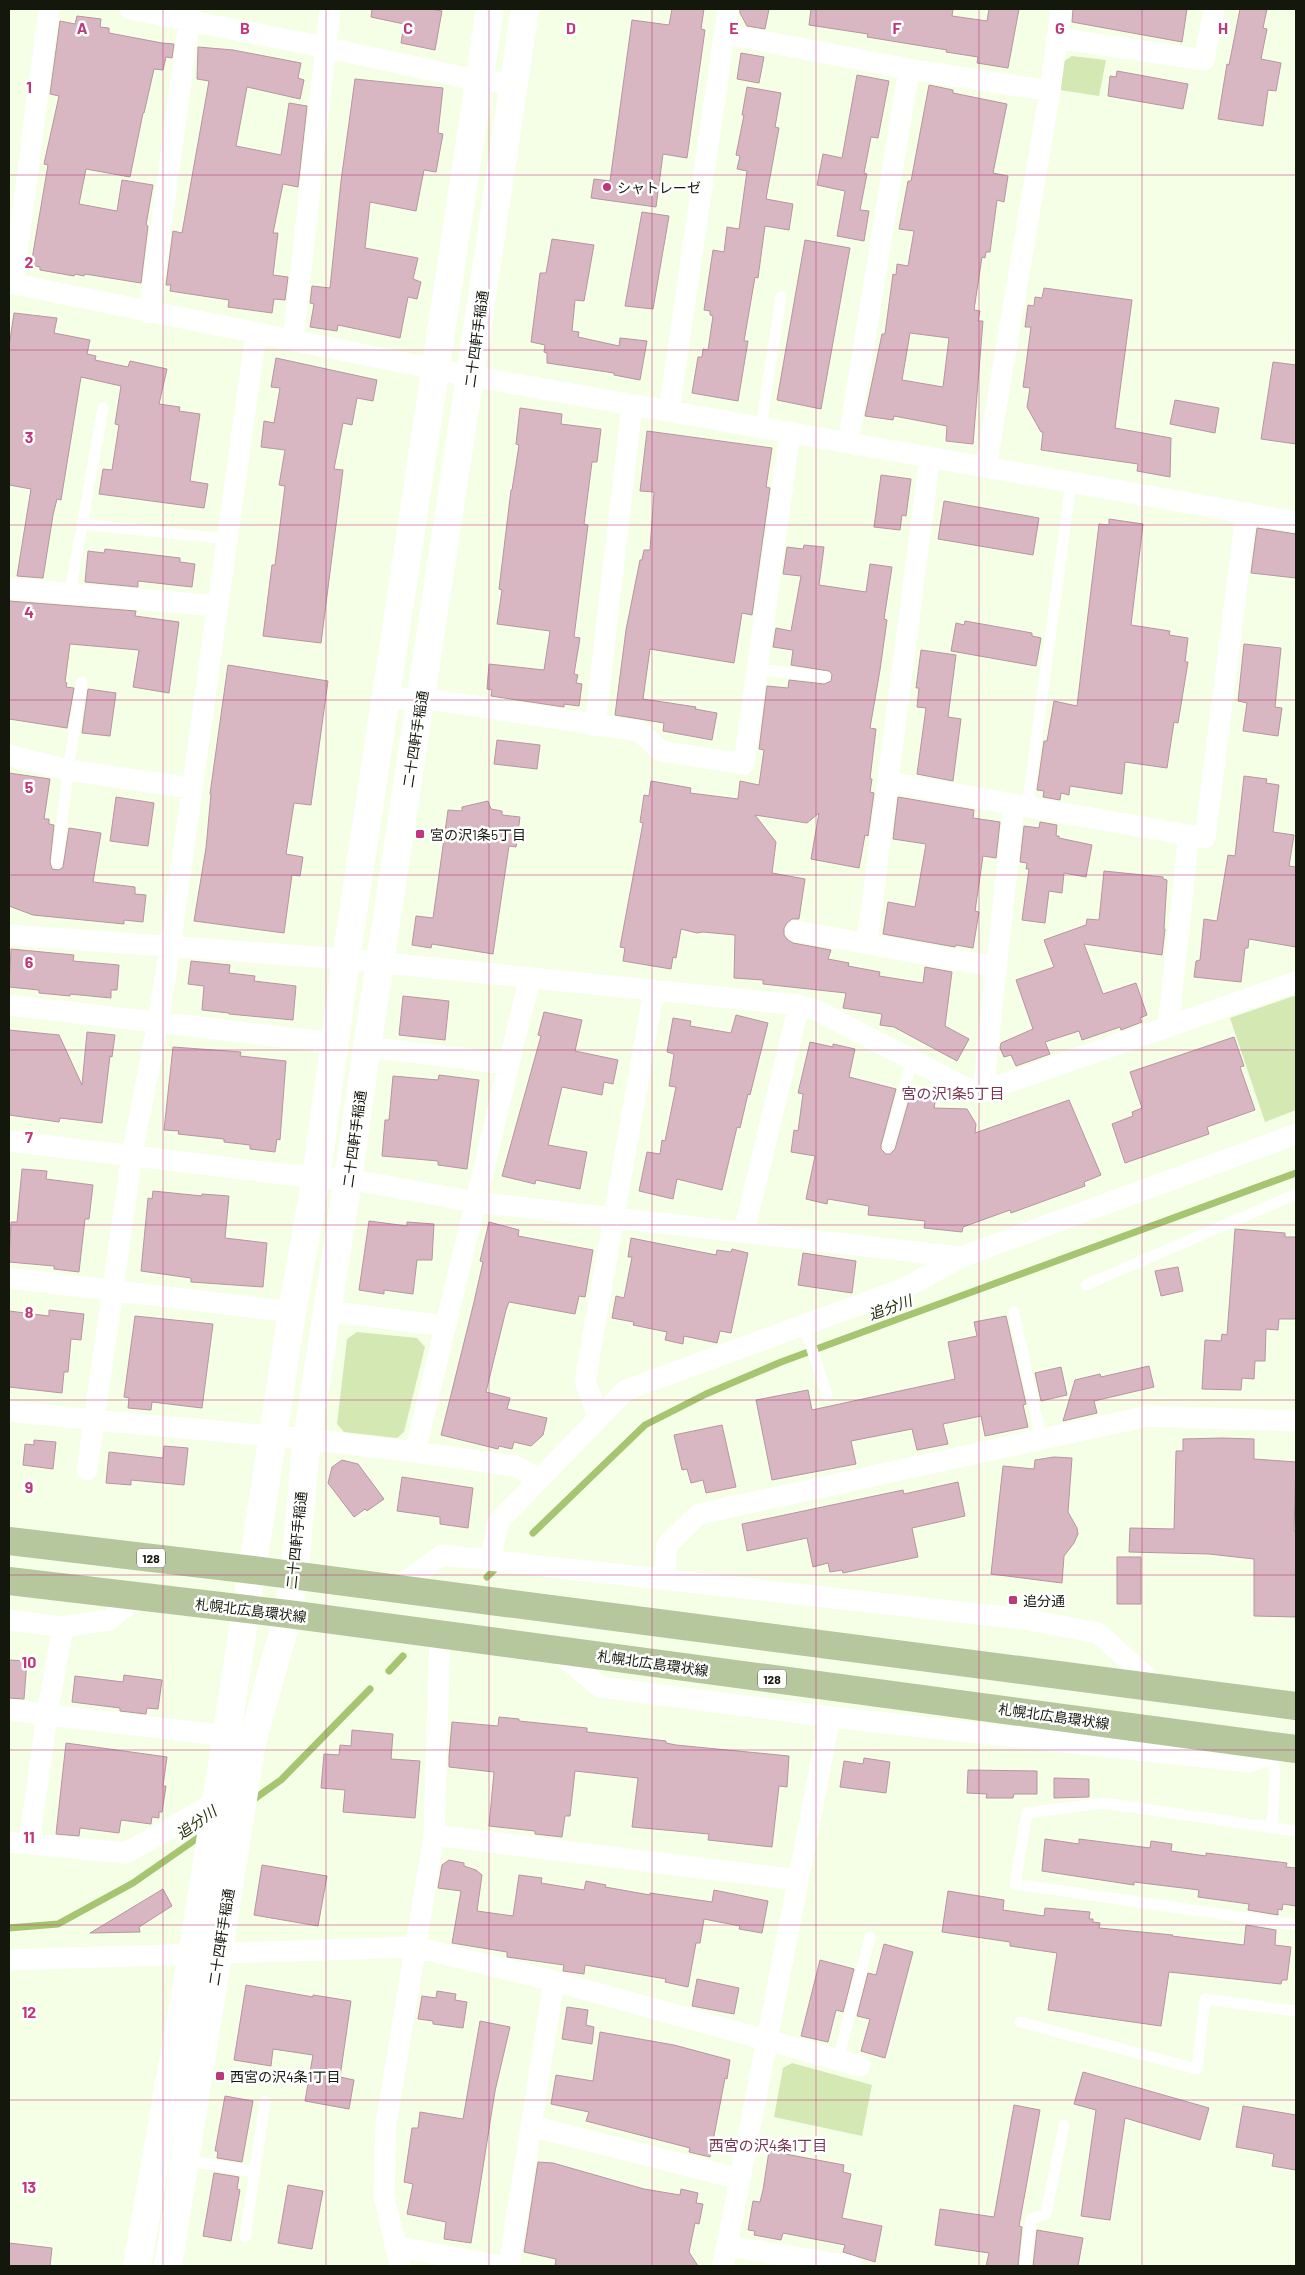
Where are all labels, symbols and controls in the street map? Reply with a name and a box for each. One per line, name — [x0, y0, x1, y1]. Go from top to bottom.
text: A — [77, 18, 88, 37]
text: B — [240, 18, 250, 37]
text: C — [403, 18, 413, 37]
text: D — [566, 18, 576, 37]
text: E — [729, 18, 739, 37]
text: F — [893, 18, 902, 37]
text: G — [1055, 18, 1065, 37]
text: H — [1218, 18, 1228, 37]
text: 1 — [26, 77, 32, 96]
place label: シャトレーゼ — [617, 179, 701, 196]
marker: シャトレーゼ — [601, 181, 613, 193]
text: 2 — [25, 252, 34, 271]
street label: 二十四軒手稲通 — [461, 289, 491, 389]
text: 3 — [25, 427, 33, 446]
text: 4 — [24, 602, 34, 621]
street label: 二十四軒手稲通 — [399, 689, 431, 789]
text: 5 — [25, 777, 34, 796]
place label: 宮の沢1条5丁目 — [430, 826, 526, 843]
marker: 宮の沢1条5丁目 — [414, 828, 426, 840]
text: 6 — [25, 952, 34, 971]
district label: 宮の沢1条5丁目 — [902, 1084, 1004, 1102]
street label: 二十四軒手稲通 — [339, 1089, 369, 1189]
text: 7 — [25, 1127, 33, 1146]
water label: 追分川 — [866, 1290, 916, 1323]
text: 8 — [25, 1302, 34, 1321]
text: 9 — [25, 1477, 33, 1496]
street label: 二十四軒手稲通 — [282, 1490, 310, 1590]
road number: 128 — [137, 1549, 165, 1568]
place label: 追分通 — [1023, 1592, 1065, 1609]
marker: 追分通 — [1007, 1594, 1019, 1606]
street label: 札幌北広島環状線 — [194, 1595, 308, 1625]
street label: 札幌北広島環状線 — [596, 1647, 710, 1679]
text: 10 — [22, 1652, 36, 1671]
road number: 128 — [758, 1670, 786, 1688]
street label: 札幌北広島環状線 — [997, 1700, 1111, 1732]
water label: 追分川 — [172, 1801, 221, 1842]
text: 11 — [23, 1827, 35, 1846]
street label: 二十四軒手稲通 — [205, 1887, 237, 1987]
text: 12 — [22, 2002, 36, 2021]
place label: 西宮の沢4条1丁目 — [230, 2068, 341, 2085]
marker: 西宮の沢4条1丁目 — [214, 2070, 226, 2082]
district label: 西宮の沢4条1丁目 — [709, 2136, 827, 2154]
text: 13 — [22, 2177, 36, 2196]

